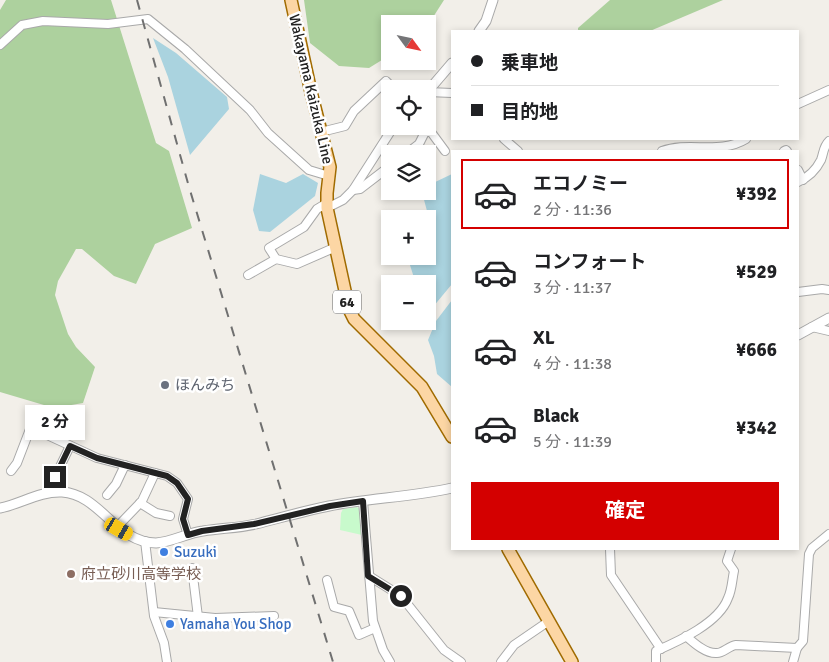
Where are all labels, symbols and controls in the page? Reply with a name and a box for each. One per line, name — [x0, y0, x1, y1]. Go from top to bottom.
street label: Wakayama Kaizuka Line — [285, 12, 337, 166]
north arrow — [381, 15, 436, 70]
map controls — [381, 15, 436, 330]
text: 乗車地 — [501, 51, 558, 75]
button: locate — [381, 80, 436, 135]
text: 目的地 — [501, 100, 558, 124]
button: layers — [381, 145, 436, 200]
icon: car — [473, 172, 518, 217]
text: エコノミー — [533, 172, 628, 196]
text: ¥392 — [736, 182, 777, 206]
text: 2 分 · 11:36 — [533, 200, 612, 220]
button: + — [381, 210, 436, 265]
icon: car — [473, 250, 518, 295]
text: コンフォート — [533, 250, 646, 274]
text: ¥529 — [736, 260, 777, 284]
button: − — [381, 275, 436, 330]
text: 3 分 · 11:37 — [533, 278, 612, 298]
road number: 64 — [333, 290, 361, 314]
text: XL — [533, 326, 555, 350]
icon: car — [473, 328, 518, 373]
text: ¥666 — [736, 338, 777, 362]
text: 4 分 · 11:38 — [533, 354, 612, 374]
place label: ほんみち — [175, 376, 235, 394]
marker: ほんみち — [159, 379, 171, 391]
callout: 2 分 — [25, 404, 85, 440]
text: Black — [533, 404, 579, 428]
icon: car — [473, 406, 518, 451]
text: 2 分 — [41, 412, 69, 432]
text: ¥342 — [736, 416, 777, 440]
text: 5 分 · 11:39 — [533, 432, 612, 452]
route end — [44, 466, 66, 488]
button: 確定 — [471, 482, 779, 540]
car — [102, 515, 135, 543]
place label: Suzuki — [174, 543, 217, 561]
marker: Suzuki — [158, 546, 170, 558]
place label: 府立砂川高等学校 — [81, 565, 201, 583]
marker: 府立砂川高等学校 — [65, 568, 77, 580]
route start — [390, 585, 412, 607]
place label: Yamaha You Shop — [180, 615, 291, 633]
marker: Yamaha You Shop — [164, 618, 176, 630]

